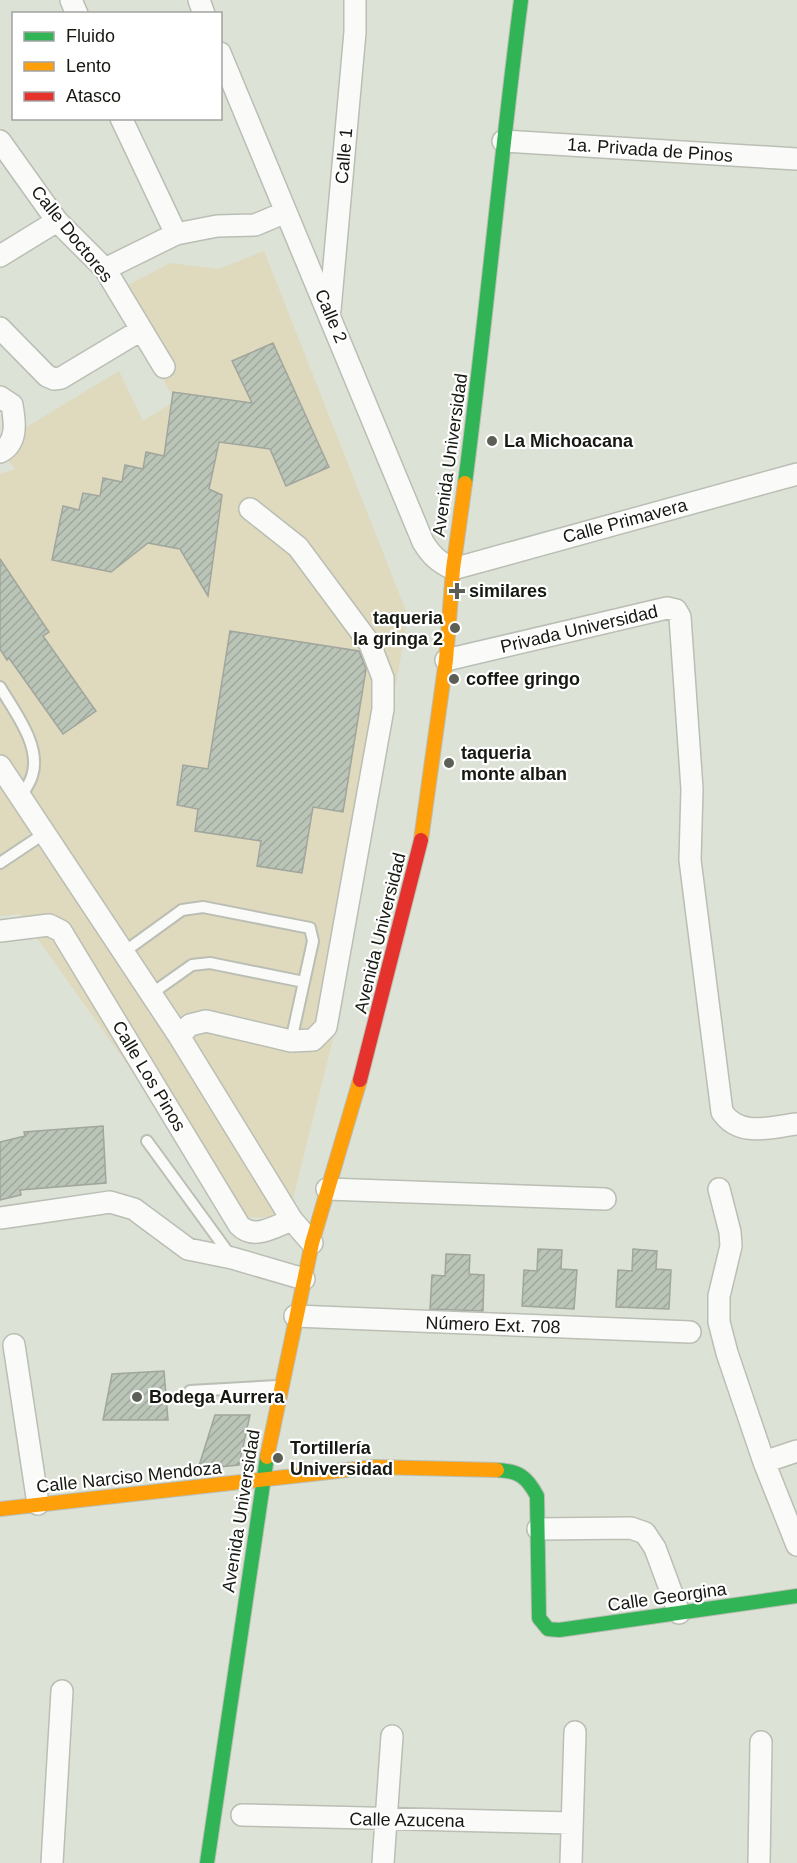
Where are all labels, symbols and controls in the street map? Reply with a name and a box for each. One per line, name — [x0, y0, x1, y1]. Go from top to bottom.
legend — [12, 12, 222, 120]
text: Fluido — [66, 26, 115, 46]
text: Lento — [66, 56, 111, 76]
text: Atasco — [66, 86, 121, 106]
street label: Calle 1 — [332, 127, 356, 185]
street label: 1a. Privada de Pinos — [566, 134, 734, 166]
street label: Calle Doctores — [27, 182, 117, 286]
street label: Calle 2 — [311, 286, 351, 346]
street label: Avenida Universidad — [429, 372, 471, 538]
place label: La Michoacana — [504, 431, 634, 451]
marker: La Michoacana — [485, 434, 499, 448]
street label: Calle Primavera — [561, 495, 690, 547]
place label: similares — [469, 581, 547, 601]
marker: similares — [450, 584, 464, 598]
street label: Privada Universidad — [498, 601, 660, 657]
place label: taqueria la gringa 2 — [353, 608, 444, 649]
marker: taqueria la gringa 2 — [448, 621, 462, 635]
place label: coffee gringo — [466, 669, 580, 689]
marker: coffee gringo — [447, 672, 461, 686]
place label: taqueria monte alban — [461, 743, 567, 784]
marker: taqueria monte alban — [442, 756, 456, 770]
street label: Avenida Universidad — [350, 851, 410, 1015]
street label: Calle Los Pinos — [108, 1017, 190, 1135]
street label: Número Ext. 708 — [425, 1313, 561, 1337]
place label: Bodega Aurrera — [149, 1387, 285, 1407]
marker: Bodega Aurrera — [130, 1390, 144, 1404]
street label: Avenida Universidad — [218, 1428, 264, 1594]
place label: Tortillería Universidad — [290, 1438, 393, 1479]
marker: Tortillería Universidad — [271, 1451, 285, 1465]
street label: Calle Narciso Mendoza — [35, 1457, 224, 1497]
street label: Calle Georgina — [606, 1579, 729, 1615]
street label: Calle Azucena — [349, 1809, 466, 1831]

